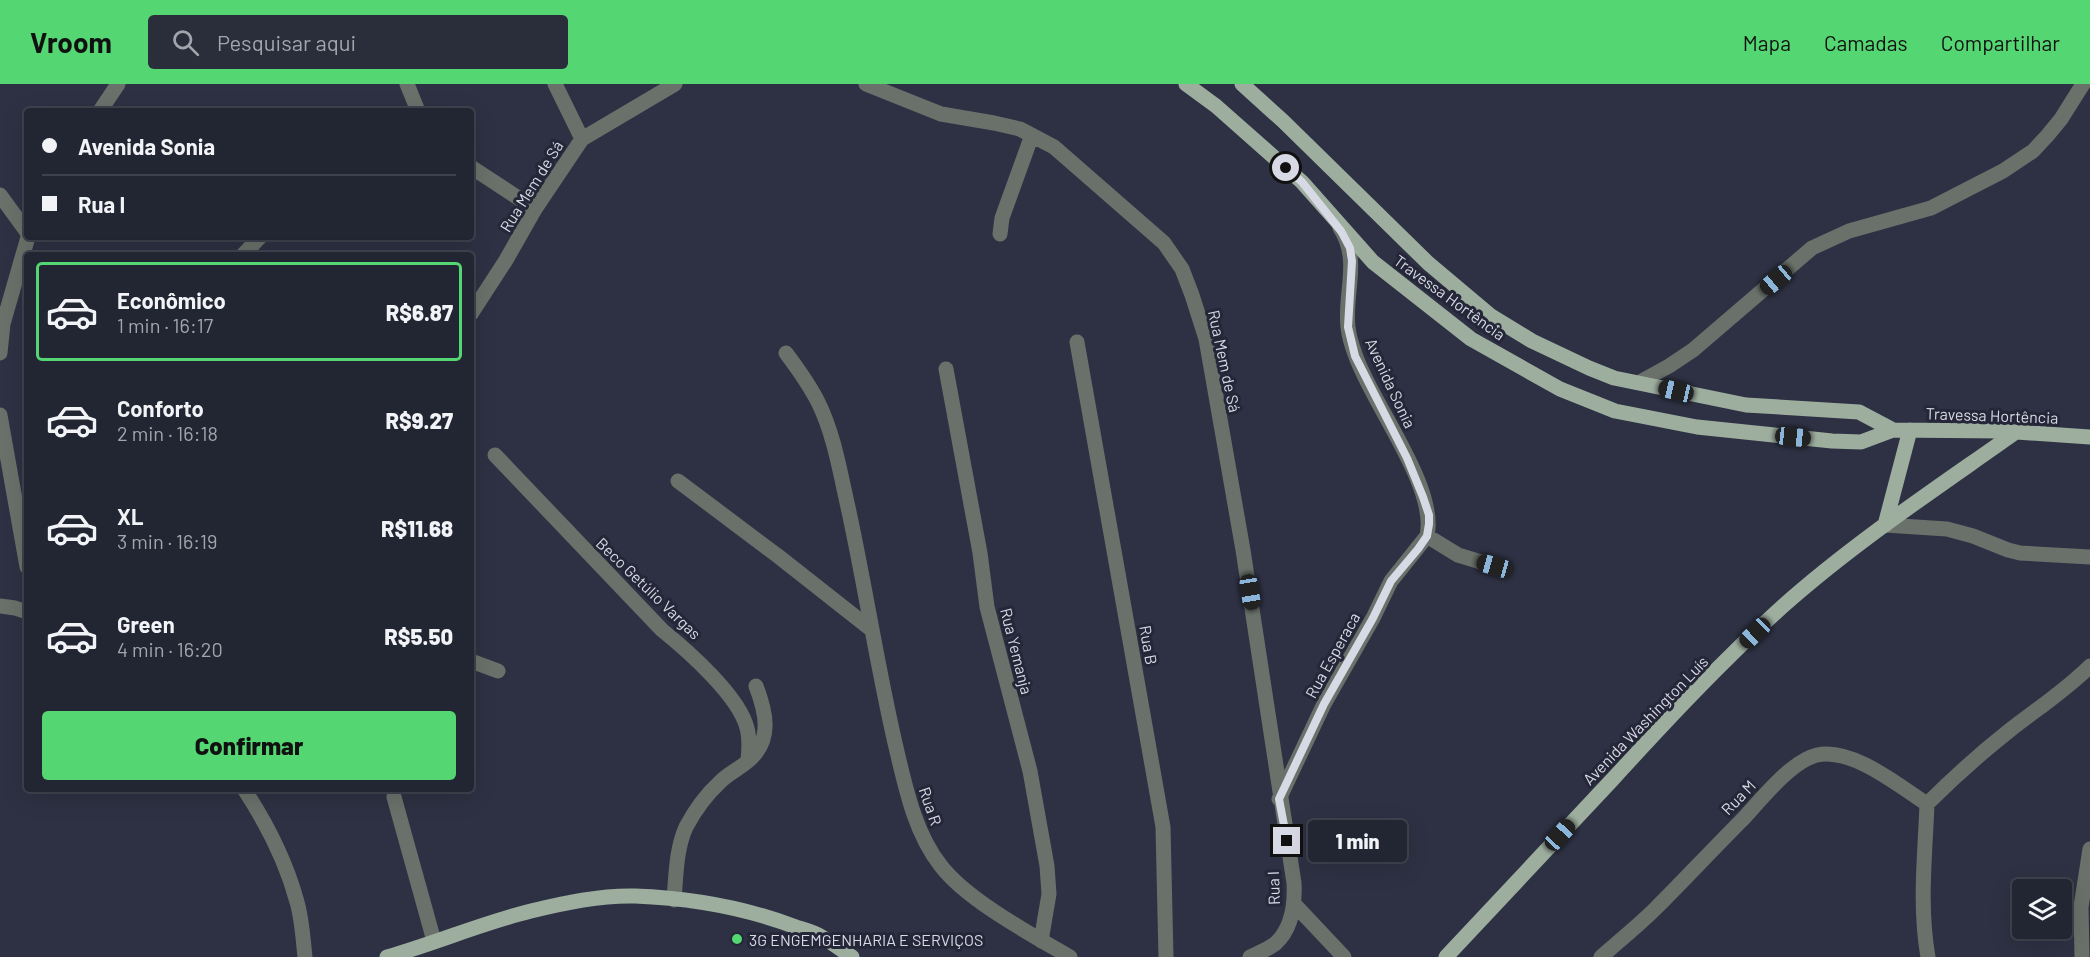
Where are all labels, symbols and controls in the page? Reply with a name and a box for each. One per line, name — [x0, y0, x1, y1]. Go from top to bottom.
search box — [148, 15, 568, 69]
text: Vroom — [30, 25, 112, 59]
icon: search — [169, 26, 202, 59]
text: Pesquisar aqui — [217, 29, 356, 55]
text: Mapa — [1743, 30, 1791, 55]
text: Camadas — [1824, 30, 1908, 55]
text: Compartilhar — [1941, 30, 2060, 55]
text: Avenida Sonia — [78, 133, 215, 159]
street label: Rua Mem de Sá — [495, 137, 567, 235]
route start — [1272, 154, 1299, 181]
text: Rua I — [78, 191, 125, 217]
street label: Travessa Hortência — [1391, 250, 1509, 344]
car — [1756, 262, 1796, 298]
icon: car — [45, 285, 99, 339]
text: Econômico — [117, 287, 226, 313]
text: R$6.87 — [386, 299, 453, 325]
street label: Rua Mem de Sá — [1205, 308, 1245, 414]
text: 1 min · 16:17 — [117, 313, 213, 337]
street label: Avenida Sonia — [1362, 335, 1420, 431]
car — [1656, 378, 1696, 404]
icon: car — [45, 393, 99, 447]
text: Conforto — [117, 395, 204, 421]
street label: Travessa Hortência — [1925, 403, 2059, 427]
text: R$9.27 — [386, 407, 453, 433]
text: 2 min · 16:18 — [117, 421, 218, 445]
car — [1774, 426, 1812, 448]
icon: car — [45, 501, 99, 555]
text: XL — [117, 503, 143, 529]
text: R$11.68 — [381, 515, 453, 541]
text: 3 min · 16:19 — [117, 529, 217, 553]
street label: Beco Getúlio Vargas — [593, 533, 705, 643]
car — [1474, 552, 1514, 580]
car — [1238, 573, 1262, 611]
street label: Rua Yemanja — [997, 606, 1037, 696]
icon: car — [45, 609, 99, 663]
street label: Rua Esperaca — [1301, 609, 1363, 701]
text: Green — [117, 611, 175, 637]
car — [1736, 614, 1774, 652]
text: R$5.50 — [384, 623, 453, 649]
street label: Rua B — [1136, 624, 1162, 666]
text: 4 min · 16:20 — [117, 637, 223, 661]
street label: Avenida Washington Luís — [1578, 652, 1712, 788]
button: Confirmar — [42, 711, 456, 780]
street label: Rua M — [1717, 776, 1759, 818]
street label: Rua R — [916, 784, 946, 828]
car — [1541, 816, 1579, 854]
callout: 1 min — [1308, 820, 1407, 862]
route end — [1273, 827, 1300, 854]
text: 1 min — [1336, 829, 1379, 853]
street label: Rua I — [1263, 871, 1283, 905]
map controls — [2012, 879, 2072, 939]
button: layers — [2012, 879, 2072, 939]
place label: 3G ENGEMGENHARIA E SERVIÇOS — [749, 930, 983, 949]
marker: 3G ENGEMGENHARIA E SERVIÇOS — [730, 932, 744, 946]

